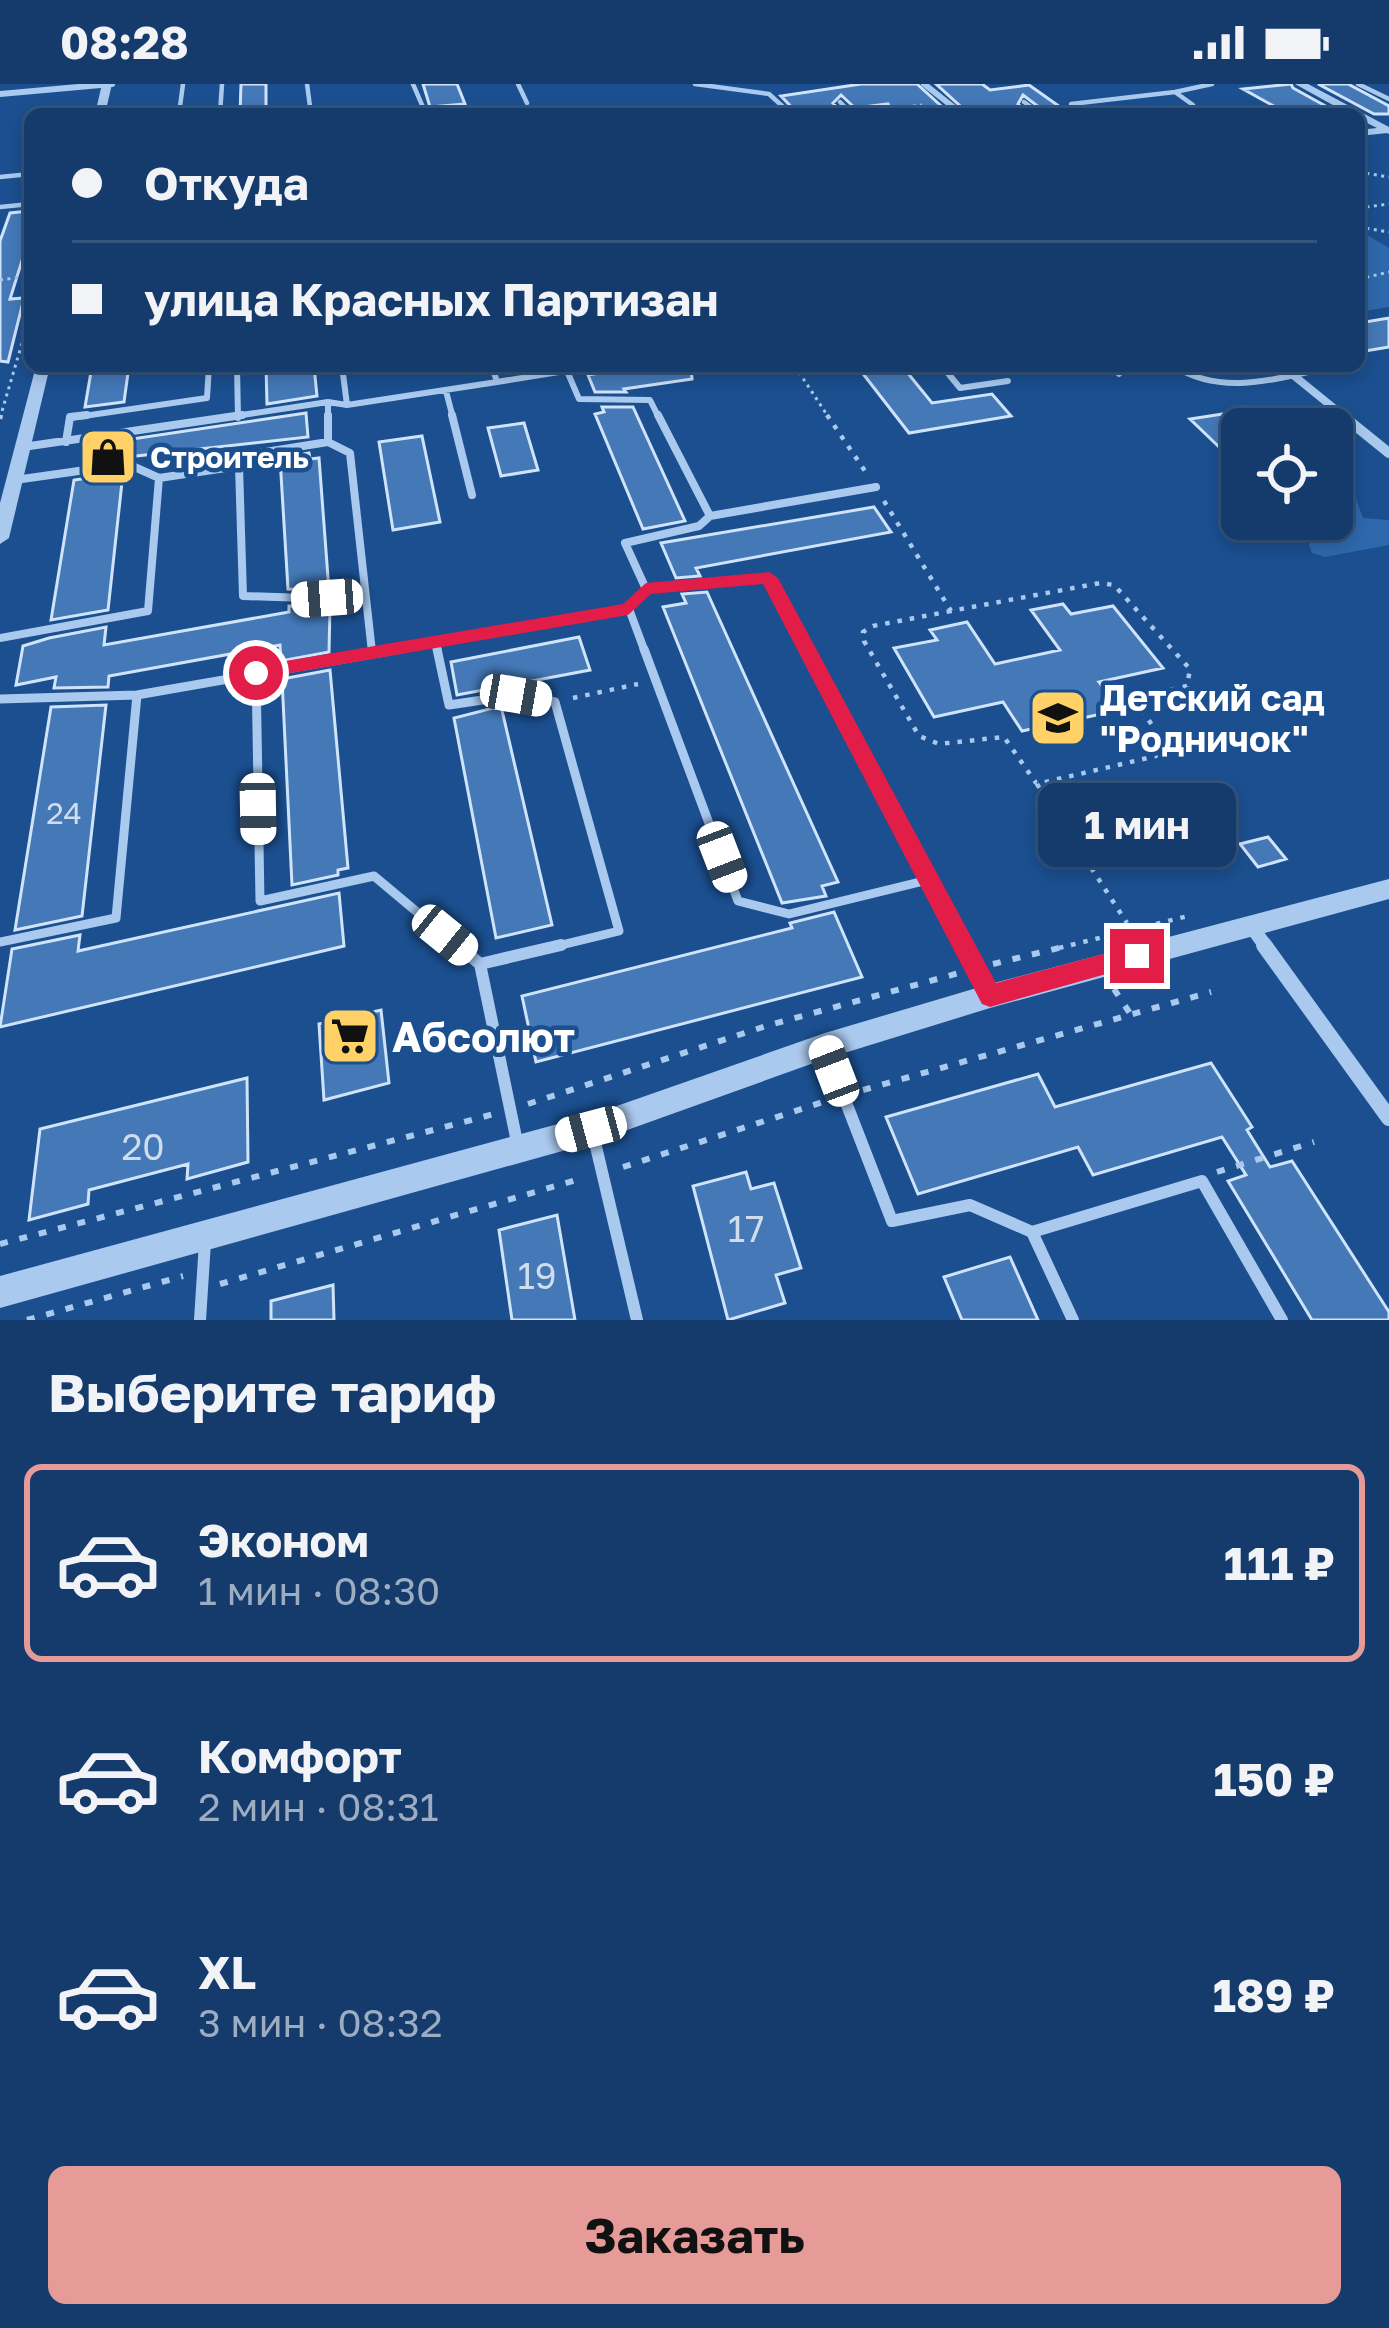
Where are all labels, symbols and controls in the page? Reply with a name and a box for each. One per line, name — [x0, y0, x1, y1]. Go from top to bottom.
text: 08:28 — [60, 15, 189, 69]
text: Откуда — [144, 156, 309, 210]
text: улица Красных Партизан — [144, 272, 719, 326]
map controls — [1221, 408, 1353, 540]
button: locate — [1221, 408, 1353, 540]
shop icon: Строитель — [77, 426, 139, 488]
place label: Строитель — [150, 439, 309, 475]
car — [290, 578, 364, 618]
route start — [229, 646, 283, 700]
car — [477, 671, 555, 719]
place label: Детский сад "Родничок" — [1100, 676, 1325, 760]
school or university icon: Детский сад "Родничок" — [1027, 687, 1089, 749]
car — [239, 773, 277, 845]
callout: 1 мин — [1038, 782, 1236, 866]
house number: 24 — [46, 795, 82, 831]
text: 1 мин — [1084, 801, 1190, 848]
car — [692, 817, 752, 897]
car — [406, 898, 484, 972]
route end — [1110, 929, 1164, 983]
supermarket icon: Абсолют — [319, 1005, 381, 1067]
place label: Абсолют — [392, 1011, 575, 1061]
car — [804, 1031, 864, 1111]
car — [552, 1102, 630, 1156]
house number: 20 — [121, 1125, 165, 1168]
house number: 17 — [728, 1207, 764, 1250]
house number: 19 — [517, 1254, 557, 1297]
text: Выберите тариф — [48, 1359, 496, 1424]
icon: car — [54, 1509, 162, 1617]
text: Эконом — [198, 1513, 369, 1567]
text: 111 ₽ — [1224, 1536, 1335, 1590]
text: 1 мин · 08:30 — [198, 1567, 440, 1614]
icon: car — [54, 1725, 162, 1833]
text: Комфорт — [198, 1729, 402, 1783]
text: 150 ₽ — [1213, 1752, 1335, 1806]
text: 2 мин · 08:31 — [198, 1783, 439, 1830]
icon: car — [54, 1941, 162, 2049]
text: XL — [198, 1945, 256, 1999]
text: 189 ₽ — [1213, 1968, 1335, 2022]
text: 3 мин · 08:32 — [198, 1999, 443, 2046]
button: Заказать — [48, 2166, 1341, 2304]

